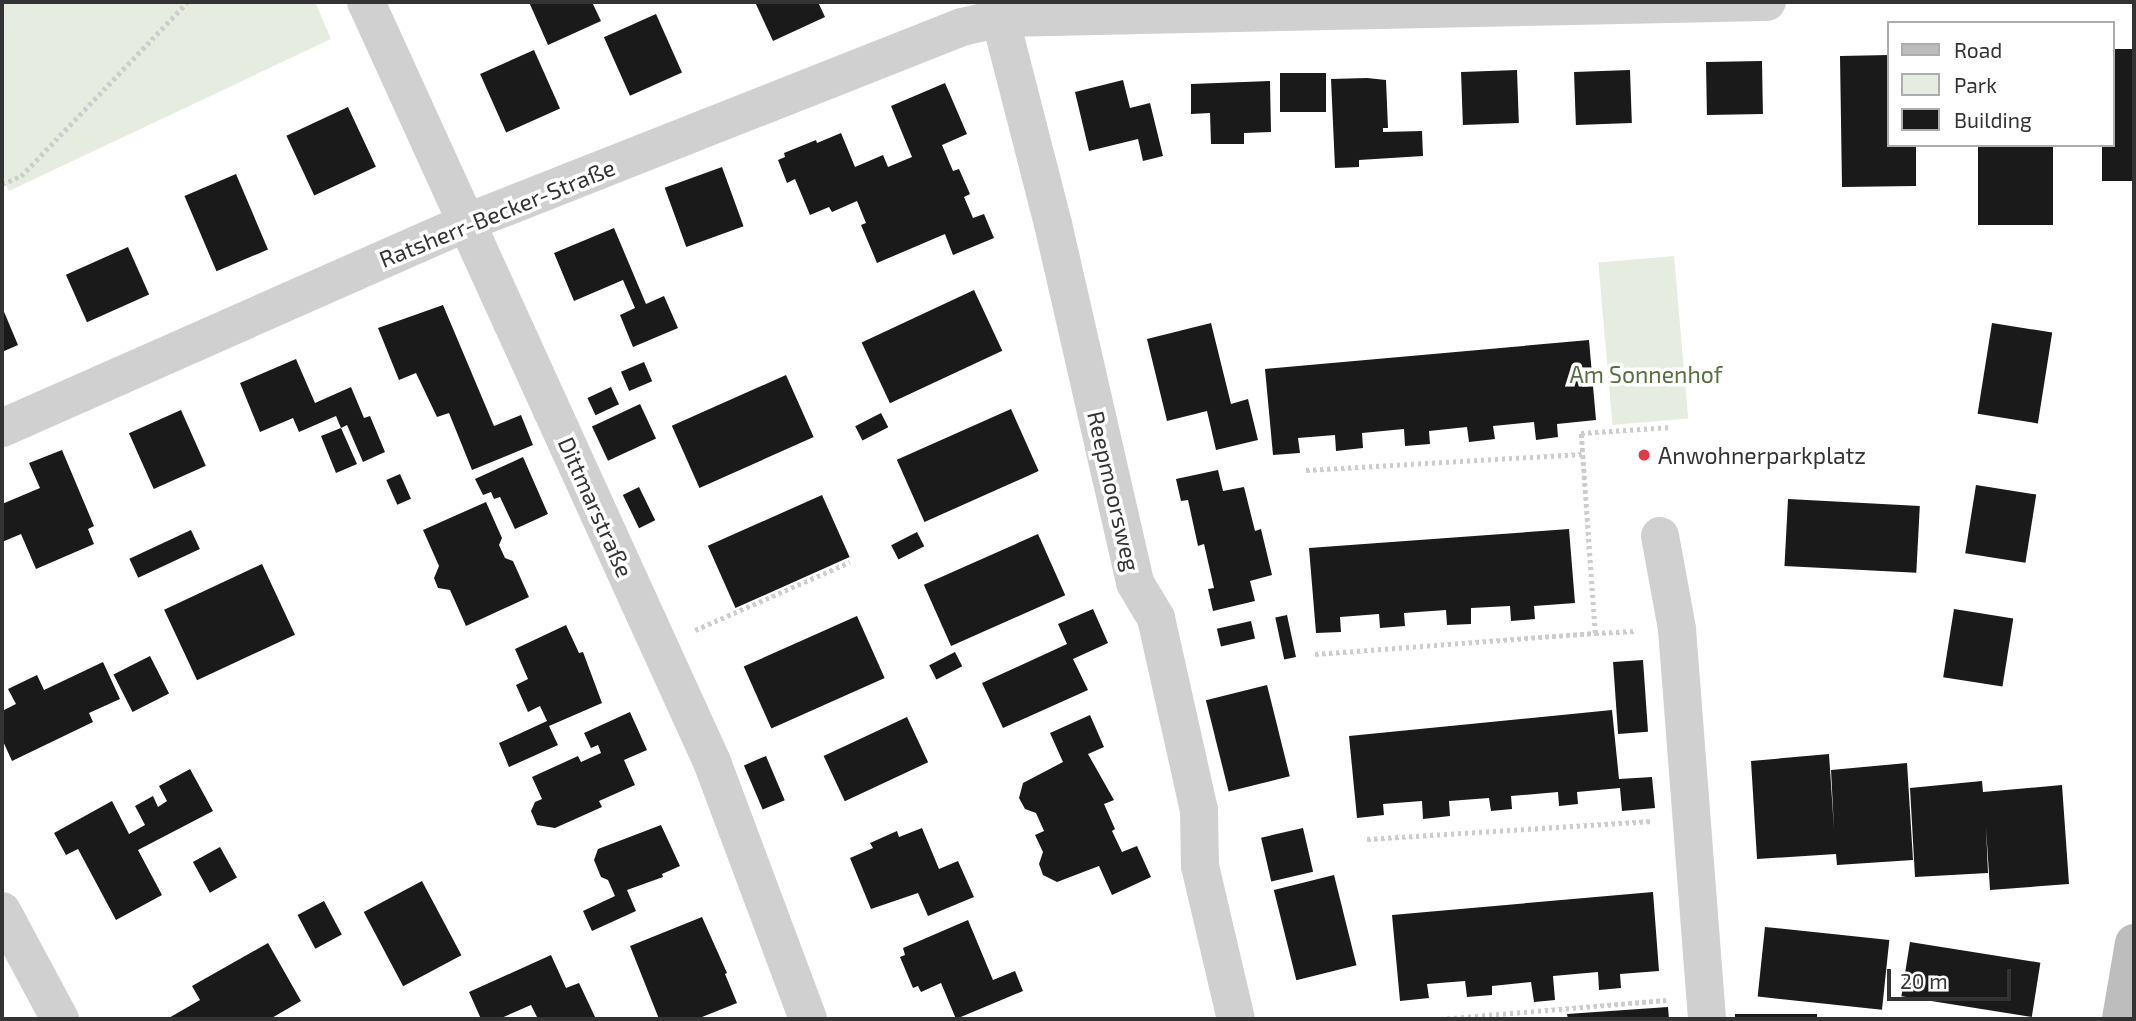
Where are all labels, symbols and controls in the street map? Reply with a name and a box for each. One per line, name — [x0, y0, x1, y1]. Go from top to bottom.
legend — [1888, 21, 2115, 147]
text: Road — [1954, 37, 2002, 62]
text: Park — [1954, 72, 1997, 97]
text: Building — [1954, 107, 2032, 132]
street label: Ratsherr-Becker-Straße — [375, 153, 619, 273]
park label: Am Sonnenhof — [1569, 360, 1723, 388]
street label: Reepmoorsweg — [1082, 408, 1146, 574]
street label: Dittmarstraße — [553, 433, 639, 581]
place label: Anwohnerparkplatz — [1658, 441, 1866, 469]
marker: Anwohnerparkplatz — [1636, 447, 1652, 463]
scale bar — [1891, 954, 2015, 998]
text: 20 m — [1900, 968, 1948, 993]

